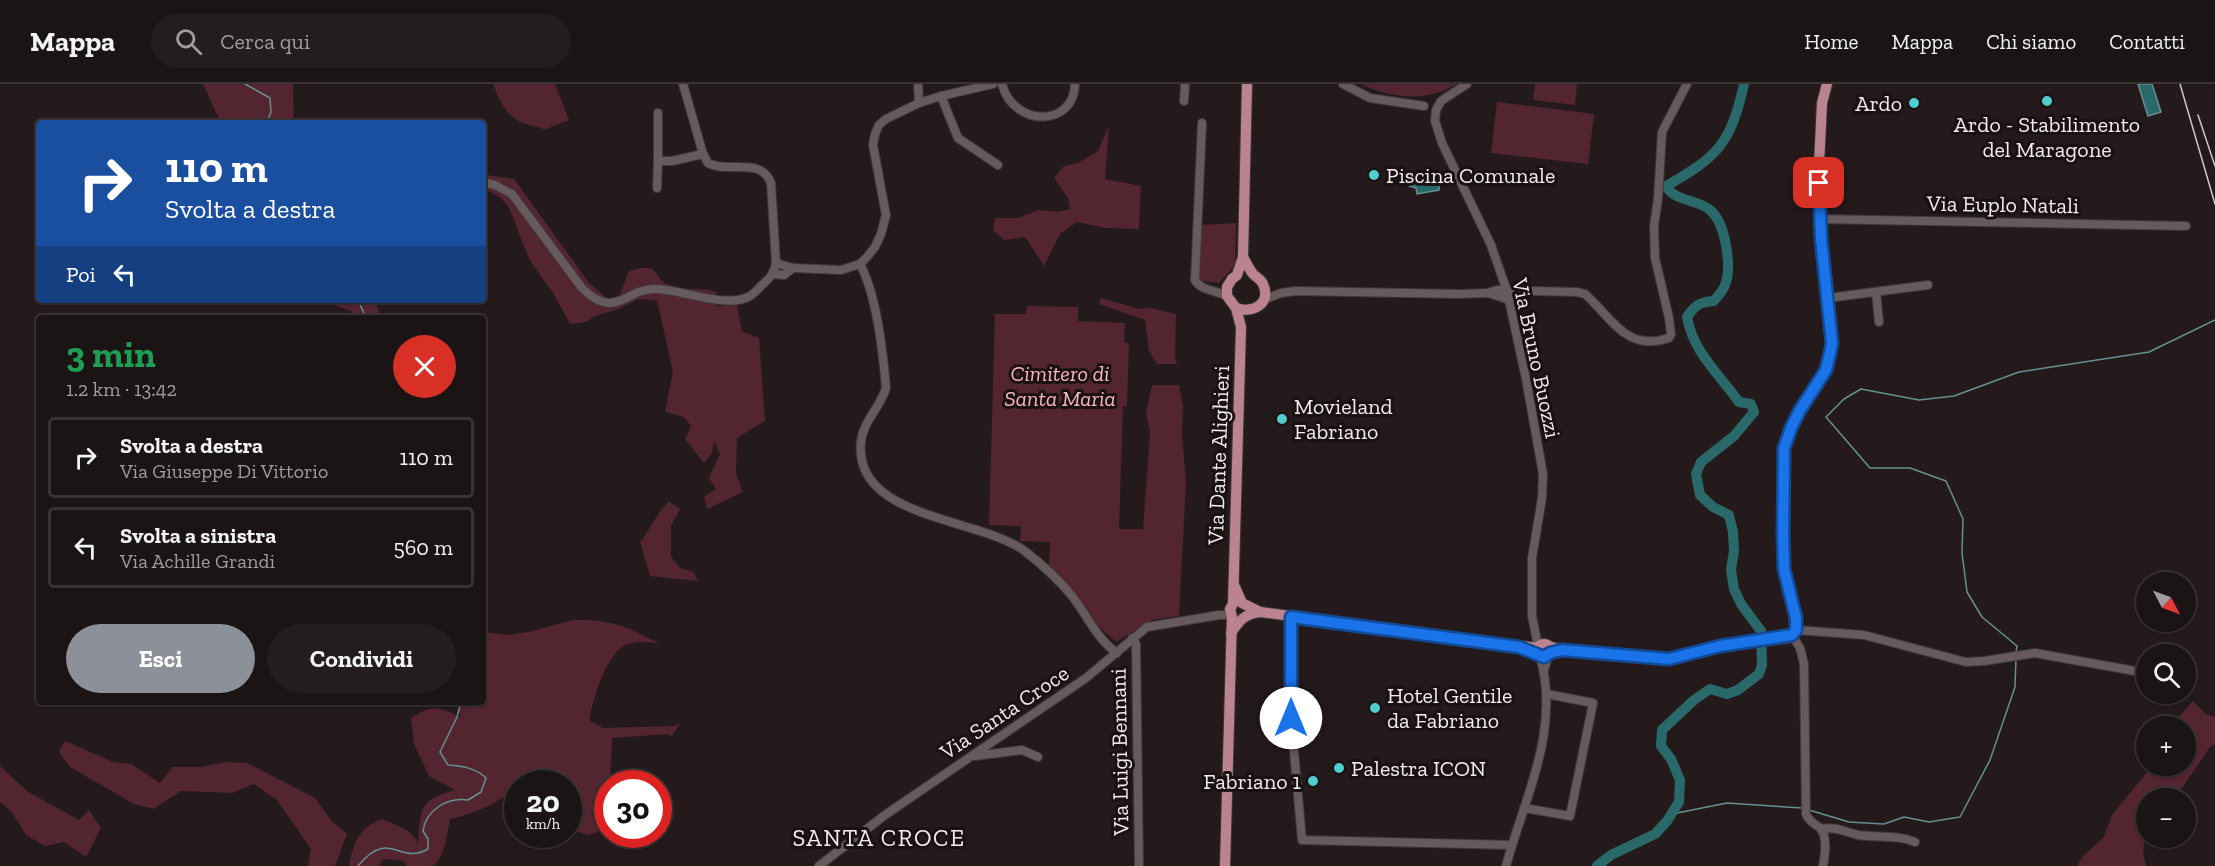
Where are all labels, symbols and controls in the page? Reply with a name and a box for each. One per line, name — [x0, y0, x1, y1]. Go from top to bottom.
search box — [151, 14, 571, 68]
text: Mappa — [30, 25, 115, 58]
icon: search — [172, 25, 205, 58]
text: Cerca qui — [220, 28, 310, 55]
text: Home — [1804, 29, 1858, 54]
text: Mappa — [1891, 29, 1953, 54]
text: Chi siamo — [1986, 29, 2076, 54]
text: Contatti — [2109, 29, 2185, 54]
place label: Ardo — [1855, 90, 1902, 117]
marker: Ardo - Stabilimento del Maragone — [2040, 94, 2054, 108]
marker: Ardo — [1907, 96, 1921, 110]
place label: Ardo - Stabilimento del Maragone — [1954, 111, 2140, 163]
text: 110 m — [165, 142, 268, 193]
icon: right — [66, 144, 144, 222]
pin — [1793, 157, 1844, 208]
place label: Piscina Comunale — [1386, 162, 1555, 189]
icon: arrive — [1802, 166, 1835, 199]
marker: Piscina Comunale — [1367, 168, 1381, 182]
street label: Via Euplo Natali — [1926, 190, 2079, 219]
text: Svolta a destra — [165, 193, 336, 225]
icon: left — [108, 258, 141, 291]
text: Poi — [66, 261, 96, 288]
street label: Via Bruno Buozzi — [1506, 275, 1567, 441]
text: 3 min — [66, 333, 156, 376]
button: close — [393, 335, 456, 398]
park label: Cimitero di Santa Maria — [1004, 360, 1116, 412]
street label: Via Dante Alighieri — [1202, 365, 1235, 546]
text: 1.2 km · 13:42 — [66, 377, 177, 401]
place label: Movieland Fabriano — [1294, 393, 1393, 445]
marker: Movieland Fabriano — [1275, 412, 1289, 426]
text: Svolta a destra — [120, 432, 263, 459]
icon: right — [69, 441, 102, 474]
text: 110 m — [399, 444, 453, 471]
text: Via Giuseppe Di Vittorio — [120, 459, 328, 483]
text: Svolta a sinistra — [120, 522, 276, 549]
icon: left — [69, 531, 102, 564]
text: 560 m — [393, 534, 453, 561]
text: Via Achille Grandi — [120, 549, 275, 573]
north arrow — [2136, 572, 2196, 632]
map controls — [2136, 572, 2196, 848]
button: Esci — [66, 624, 255, 693]
button: Condividi — [267, 624, 456, 693]
button: search — [2136, 644, 2196, 704]
street label: Via Santa Croce — [934, 659, 1074, 766]
street label: Via Luigi Bennani — [1105, 668, 1134, 837]
place label: Hotel Gentile da Fabriano — [1387, 682, 1512, 734]
position arrow — [1259, 686, 1323, 750]
marker: Hotel Gentile da Fabriano — [1368, 701, 1382, 715]
button: + — [2136, 716, 2196, 776]
place label: Palestra ICON — [1351, 755, 1486, 782]
marker: Palestra ICON — [1332, 761, 1346, 775]
place label: Fabriano 1 — [1203, 768, 1302, 795]
speed limit sign: 30 — [594, 770, 672, 848]
marker: Fabriano 1 — [1306, 774, 1320, 788]
text: 20 — [526, 784, 560, 820]
button: − — [2136, 788, 2196, 848]
text: km/h — [526, 815, 560, 833]
district label: SANTA CROCE — [792, 823, 966, 852]

